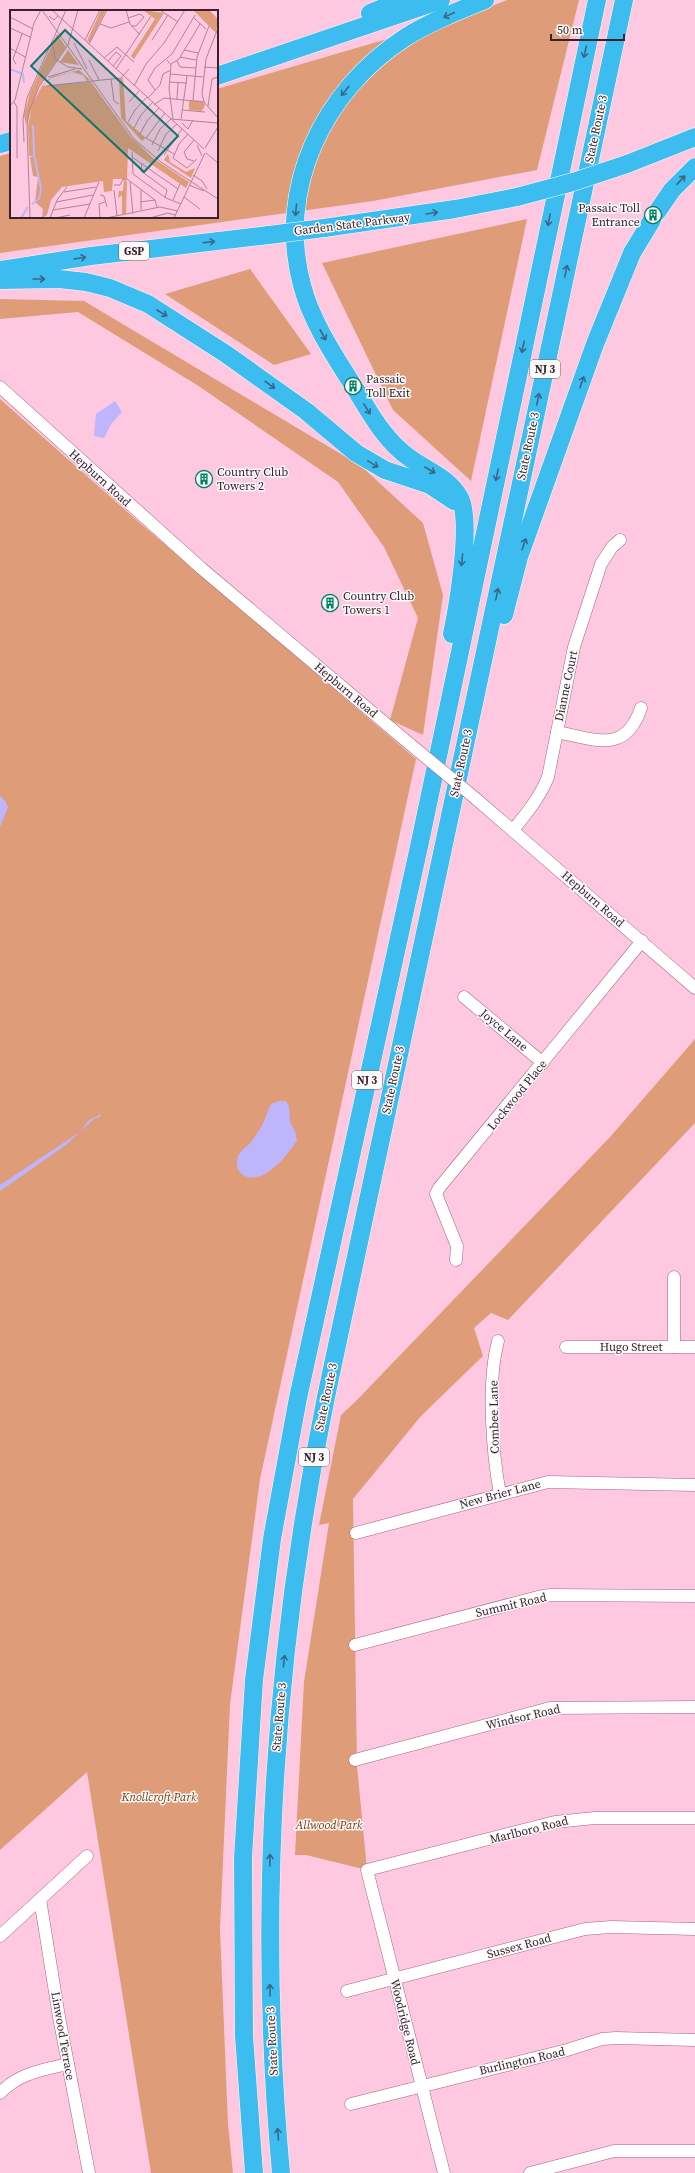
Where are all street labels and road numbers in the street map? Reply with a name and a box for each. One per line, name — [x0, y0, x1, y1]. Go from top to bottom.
street label: State Route 3 — [581, 94, 611, 164]
street label: Garden State Parkway — [293, 209, 412, 239]
road number: GSP — [119, 242, 149, 260]
road number: NJ 3 — [530, 360, 560, 378]
street label: State Route 3 — [513, 411, 543, 481]
street label: Hepburn Road — [66, 446, 135, 510]
street label: Dianne Court — [551, 649, 581, 723]
street label: Hepburn Road — [311, 659, 381, 721]
street label: State Route 3 — [446, 728, 476, 798]
street label: Hepburn Road — [558, 867, 628, 931]
street label: Joyce Lane — [476, 1005, 531, 1055]
street label: State Route 3 — [378, 1045, 408, 1115]
street label: Lockwood Place — [484, 1056, 550, 1134]
road number: NJ 3 — [352, 1071, 382, 1089]
street label: Hugo Street — [600, 1339, 662, 1355]
street label: State Route 3 — [311, 1362, 341, 1432]
street label: Combee Lane — [485, 1380, 503, 1454]
road number: NJ 3 — [299, 1448, 329, 1466]
street label: New Brier Lane — [458, 1475, 542, 1513]
street label: Summit Road — [474, 1589, 548, 1621]
street label: State Route 3 — [268, 1682, 290, 1752]
street label: Windsor Road — [484, 1701, 562, 1733]
street label: Marlboro Road — [488, 1812, 570, 1847]
street label: Sussex Road — [485, 1930, 553, 1962]
street label: Woodridge Road — [387, 1977, 423, 2067]
street label: Linwood Terrace — [47, 1990, 79, 2082]
street label: State Route 3 — [262, 2006, 282, 2076]
street label: Burlington Road — [478, 2043, 567, 2079]

